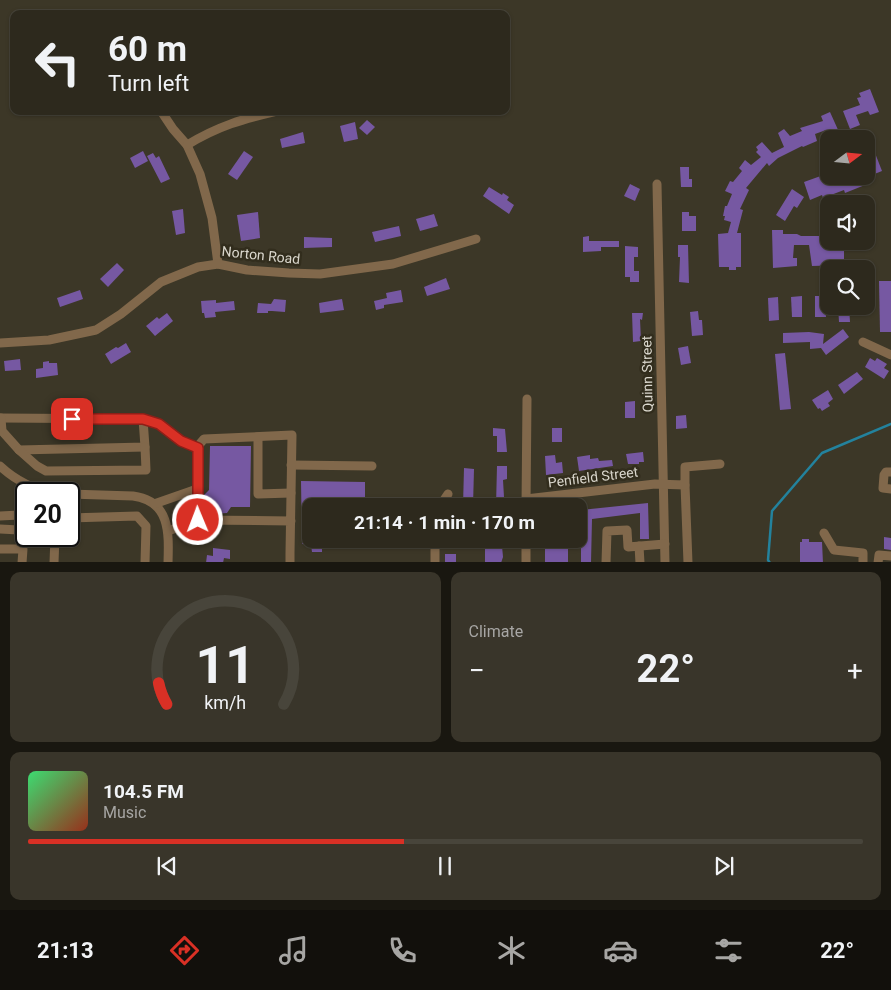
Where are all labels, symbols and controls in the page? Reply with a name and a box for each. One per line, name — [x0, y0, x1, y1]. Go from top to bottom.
text: 60 m — [108, 29, 187, 70]
icon: left — [25, 30, 90, 95]
text: Turn left — [108, 71, 189, 96]
north arrow — [820, 130, 875, 185]
map controls — [820, 130, 875, 315]
button: sound — [820, 195, 875, 250]
street label: Norton Road — [221, 243, 301, 267]
button: search — [820, 260, 875, 315]
street label: Quinn Street — [638, 335, 656, 412]
pin — [51, 398, 93, 440]
icon: arrive — [58, 405, 86, 433]
street label: Penfield Street — [547, 463, 639, 490]
speed limit sign: 20 — [15, 482, 80, 547]
position arrow — [171, 493, 223, 545]
text: 21:14 · 1 min · 170 m — [354, 511, 535, 534]
text: Climate — [469, 622, 523, 641]
text: 11 — [195, 635, 255, 696]
text: 22° — [637, 647, 695, 691]
text: − — [469, 654, 485, 687]
text: + — [847, 654, 863, 687]
text: km/h — [204, 692, 246, 713]
text: 104.5 FM — [103, 780, 184, 803]
text: Music — [103, 803, 146, 822]
icon: previous — [153, 852, 181, 880]
icon: pause — [431, 852, 459, 880]
icon: next — [710, 852, 738, 880]
icon: directions — [167, 933, 202, 968]
icon: music — [276, 933, 311, 968]
icon: phone — [385, 933, 420, 968]
icon: climate — [494, 933, 529, 968]
icon: car — [603, 933, 638, 968]
icon: filters — [711, 933, 746, 968]
text: 21:13 — [37, 938, 94, 963]
text: 22° — [820, 938, 854, 963]

